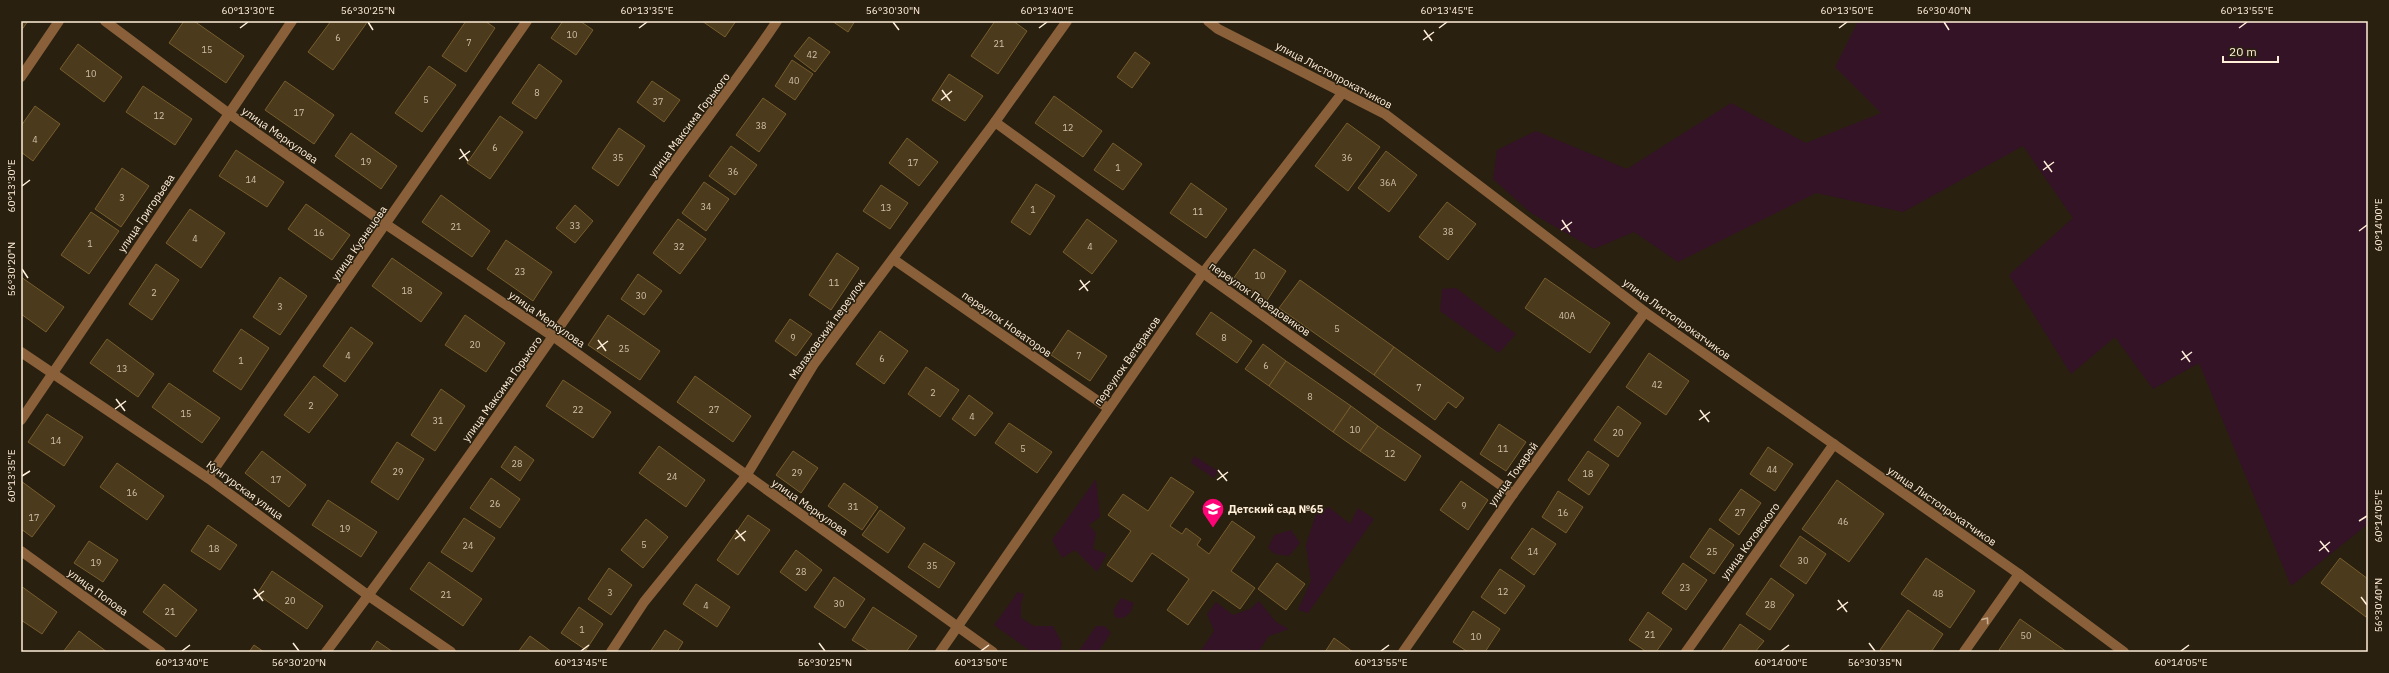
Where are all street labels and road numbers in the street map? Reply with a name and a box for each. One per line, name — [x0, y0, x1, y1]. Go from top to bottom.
street label: улица Листопрокатчиков — [1273, 38, 1395, 112]
street label: улица Максима Горького — [645, 70, 733, 180]
street label: улица Меркулова — [239, 103, 321, 167]
street label: улица Григорьева — [115, 171, 177, 255]
street label: улица Кузнецова — [328, 203, 390, 283]
street label: переулок Передовиков — [1207, 259, 1313, 339]
street label: улица Листопрокатчиков — [1620, 275, 1734, 363]
street label: Малаховский переулок — [786, 276, 868, 382]
street label: улица Меркулова — [506, 287, 588, 351]
street label: переулок Новаторов — [959, 288, 1055, 360]
street label: переулок Ветеранов — [1091, 313, 1163, 409]
street label: улица Максима Горького — [459, 333, 545, 445]
street label: улица Токарей — [1485, 439, 1541, 509]
street label: Кунгурская улица — [204, 457, 286, 523]
street label: улица Листопрокатчиков — [1885, 463, 1999, 549]
street label: улица Меркулова — [769, 475, 851, 539]
street label: улица Котовского — [1717, 500, 1783, 582]
street label: улица Попова — [65, 565, 131, 619]

